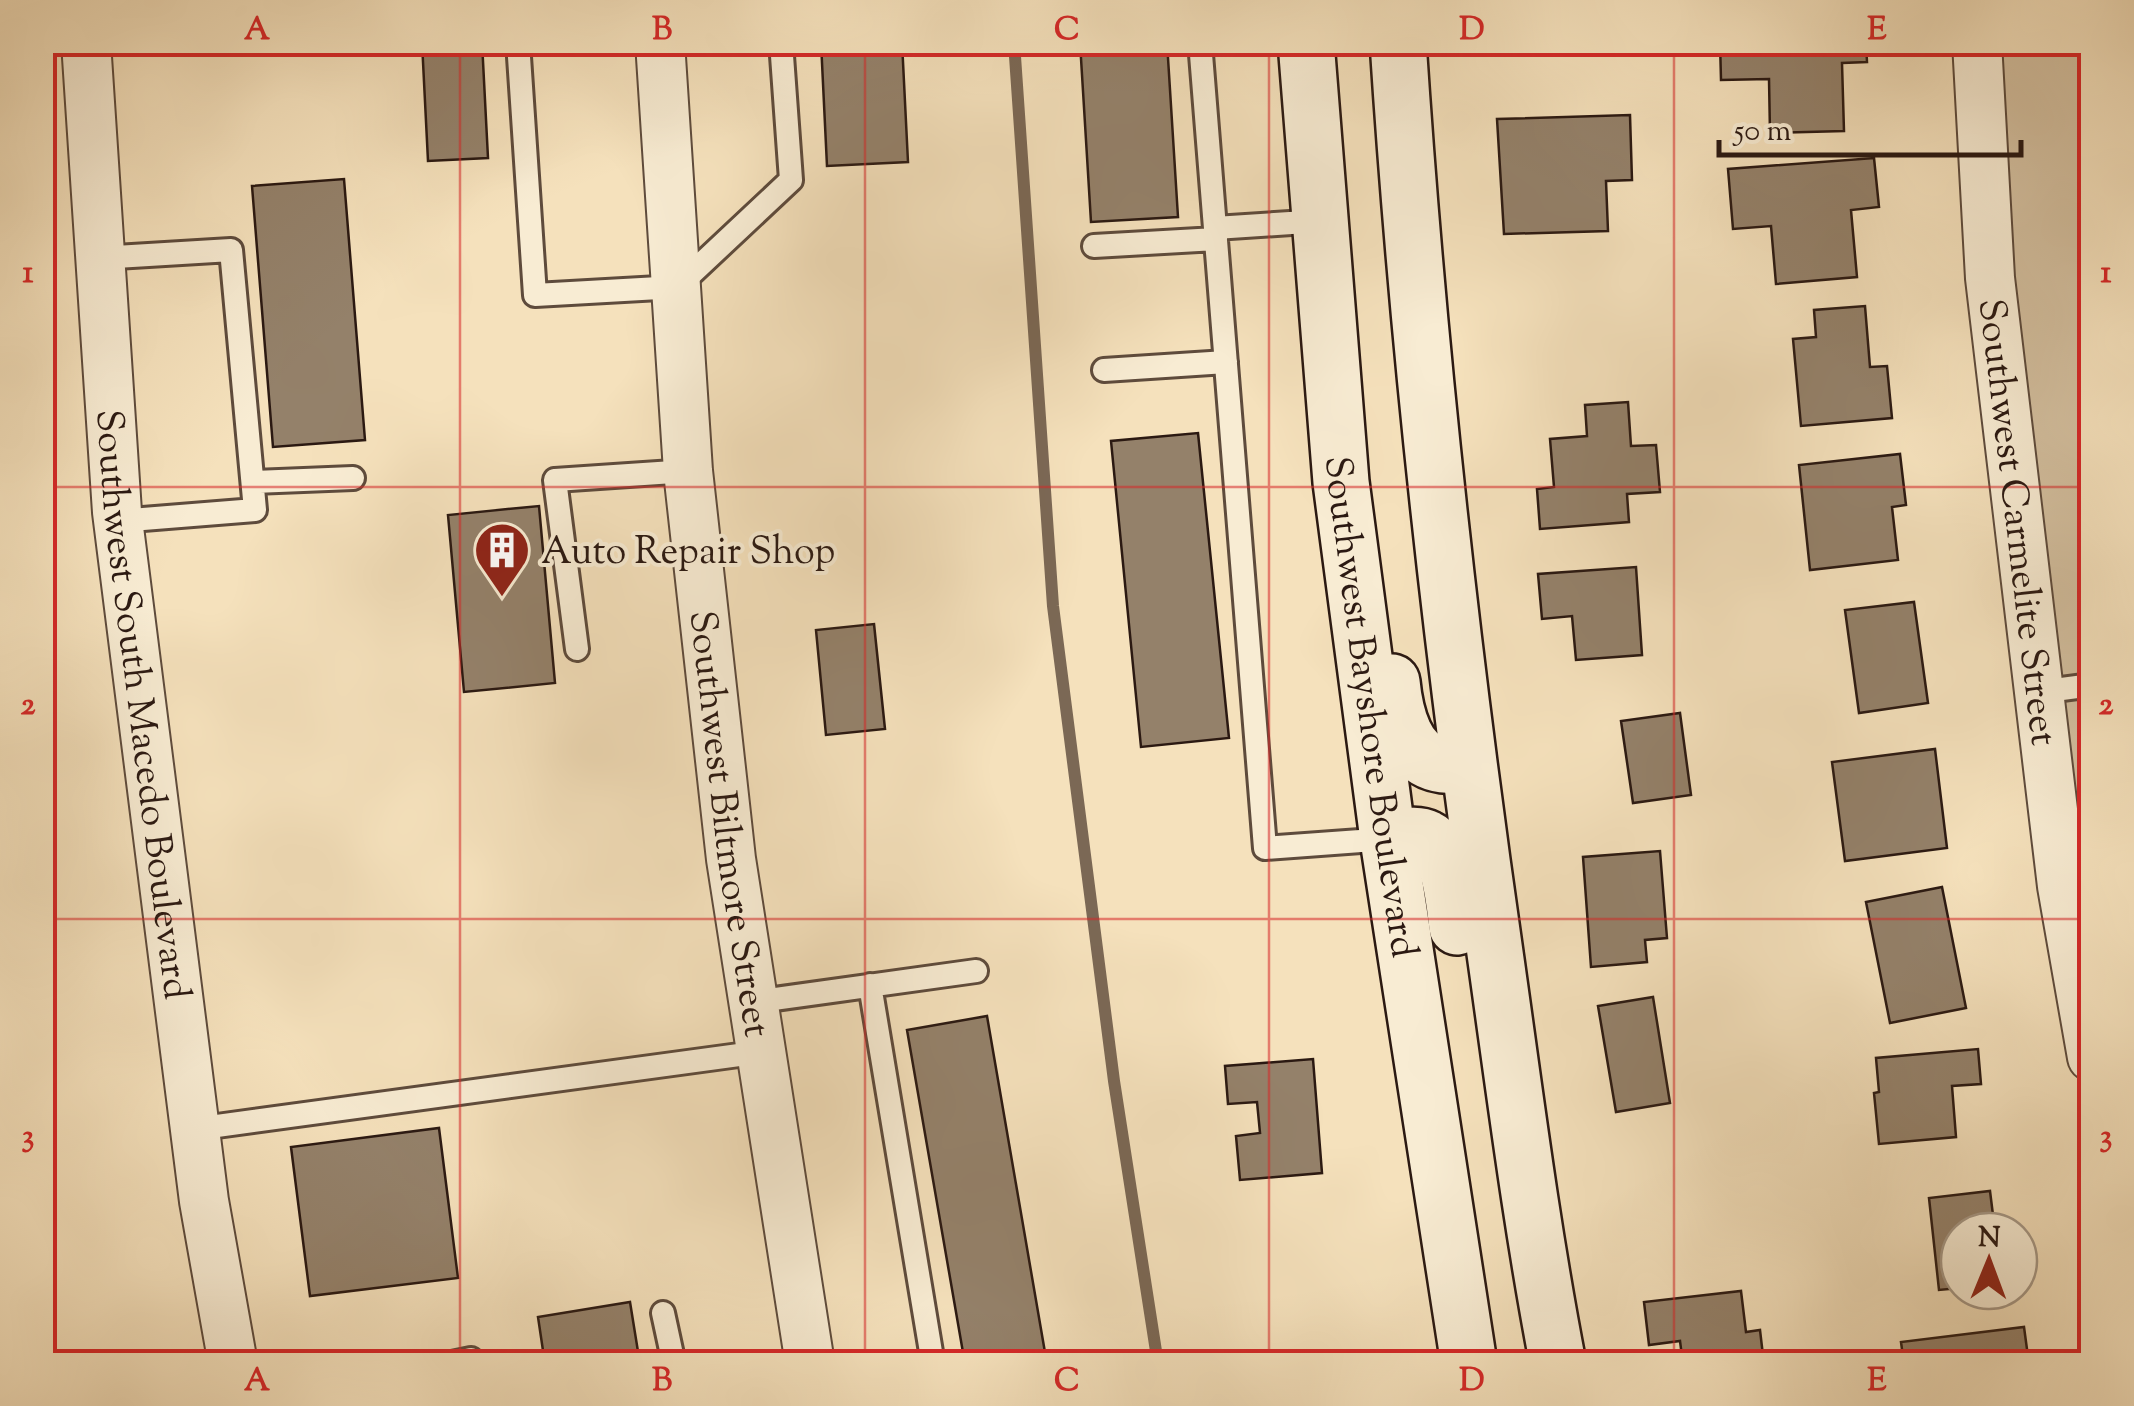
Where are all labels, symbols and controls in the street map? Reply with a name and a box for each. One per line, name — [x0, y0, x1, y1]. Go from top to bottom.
text: A — [244, 8, 270, 54]
text: B — [652, 8, 672, 54]
text: C — [1054, 8, 1080, 54]
text: D — [1459, 8, 1485, 54]
text: E — [1867, 8, 1887, 54]
scale bar — [1719, 95, 2022, 157]
text: 50 m — [1732, 111, 1792, 154]
text: 1 — [23, 251, 34, 297]
text: 1 — [2101, 251, 2112, 297]
street label: Southwest Carmelite Street — [1962, 296, 2068, 749]
street label: Southwest South Macedo Boulevard — [79, 408, 201, 1003]
street label: Southwest Bayshore Boulevard — [1308, 454, 1429, 962]
building icon: Auto Repair Shop — [472, 520, 532, 599]
place label: Auto Repair Shop — [541, 527, 835, 581]
street label: Southwest Biltmore Street — [673, 608, 781, 1041]
text: 2 — [21, 683, 36, 729]
text: 2 — [2099, 683, 2114, 729]
text: 3 — [22, 1115, 34, 1161]
text: 3 — [2100, 1115, 2112, 1161]
north arrow — [1939, 1211, 2039, 1311]
text: N — [1978, 1219, 2001, 1259]
text: A — [244, 1359, 270, 1405]
text: B — [652, 1359, 672, 1405]
text: C — [1054, 1359, 1080, 1405]
text: D — [1459, 1359, 1485, 1405]
text: E — [1867, 1359, 1887, 1405]

